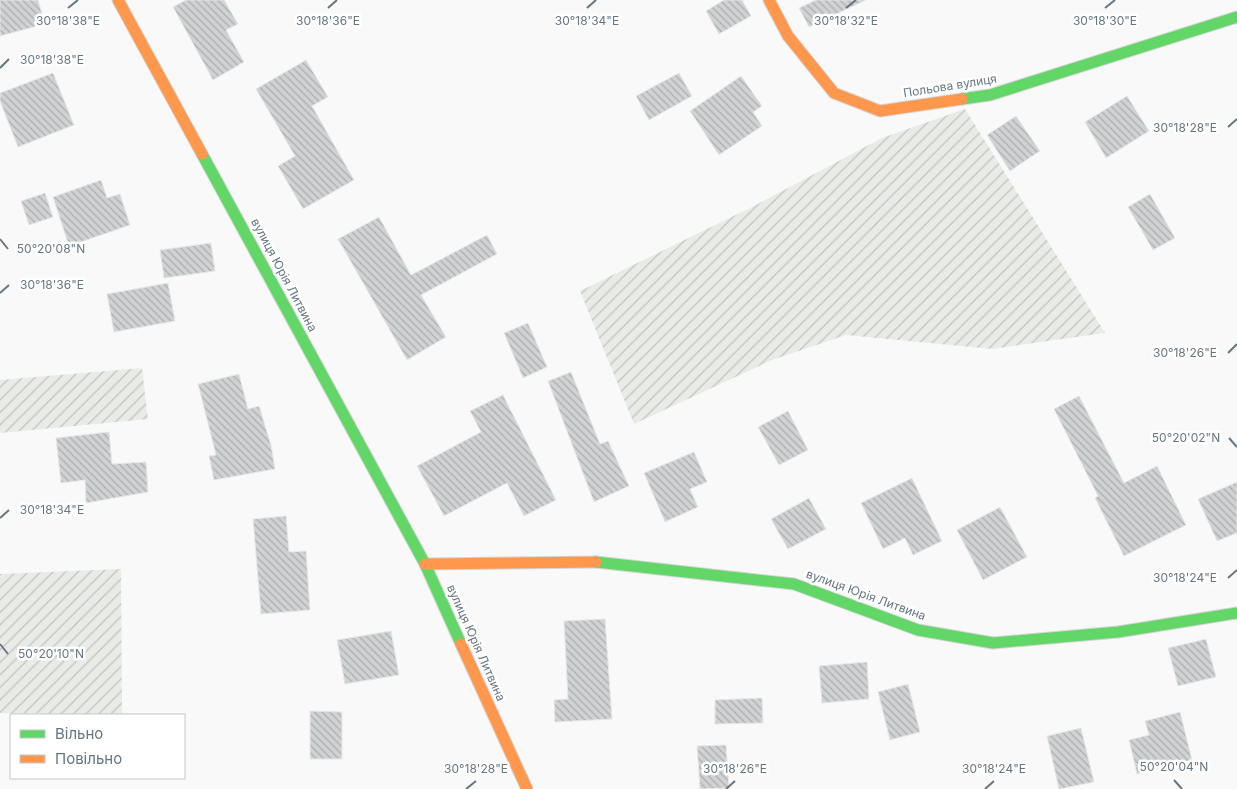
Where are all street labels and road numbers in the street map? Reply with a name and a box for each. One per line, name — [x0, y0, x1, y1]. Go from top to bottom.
street label: Польова вулиця — [902, 71, 998, 100]
street label: вулиця Юрія Литвина — [248, 216, 321, 334]
street label: вулиця Юрія Литвина — [804, 566, 928, 623]
street label: вулиця Юрія Литвина — [444, 582, 509, 703]

